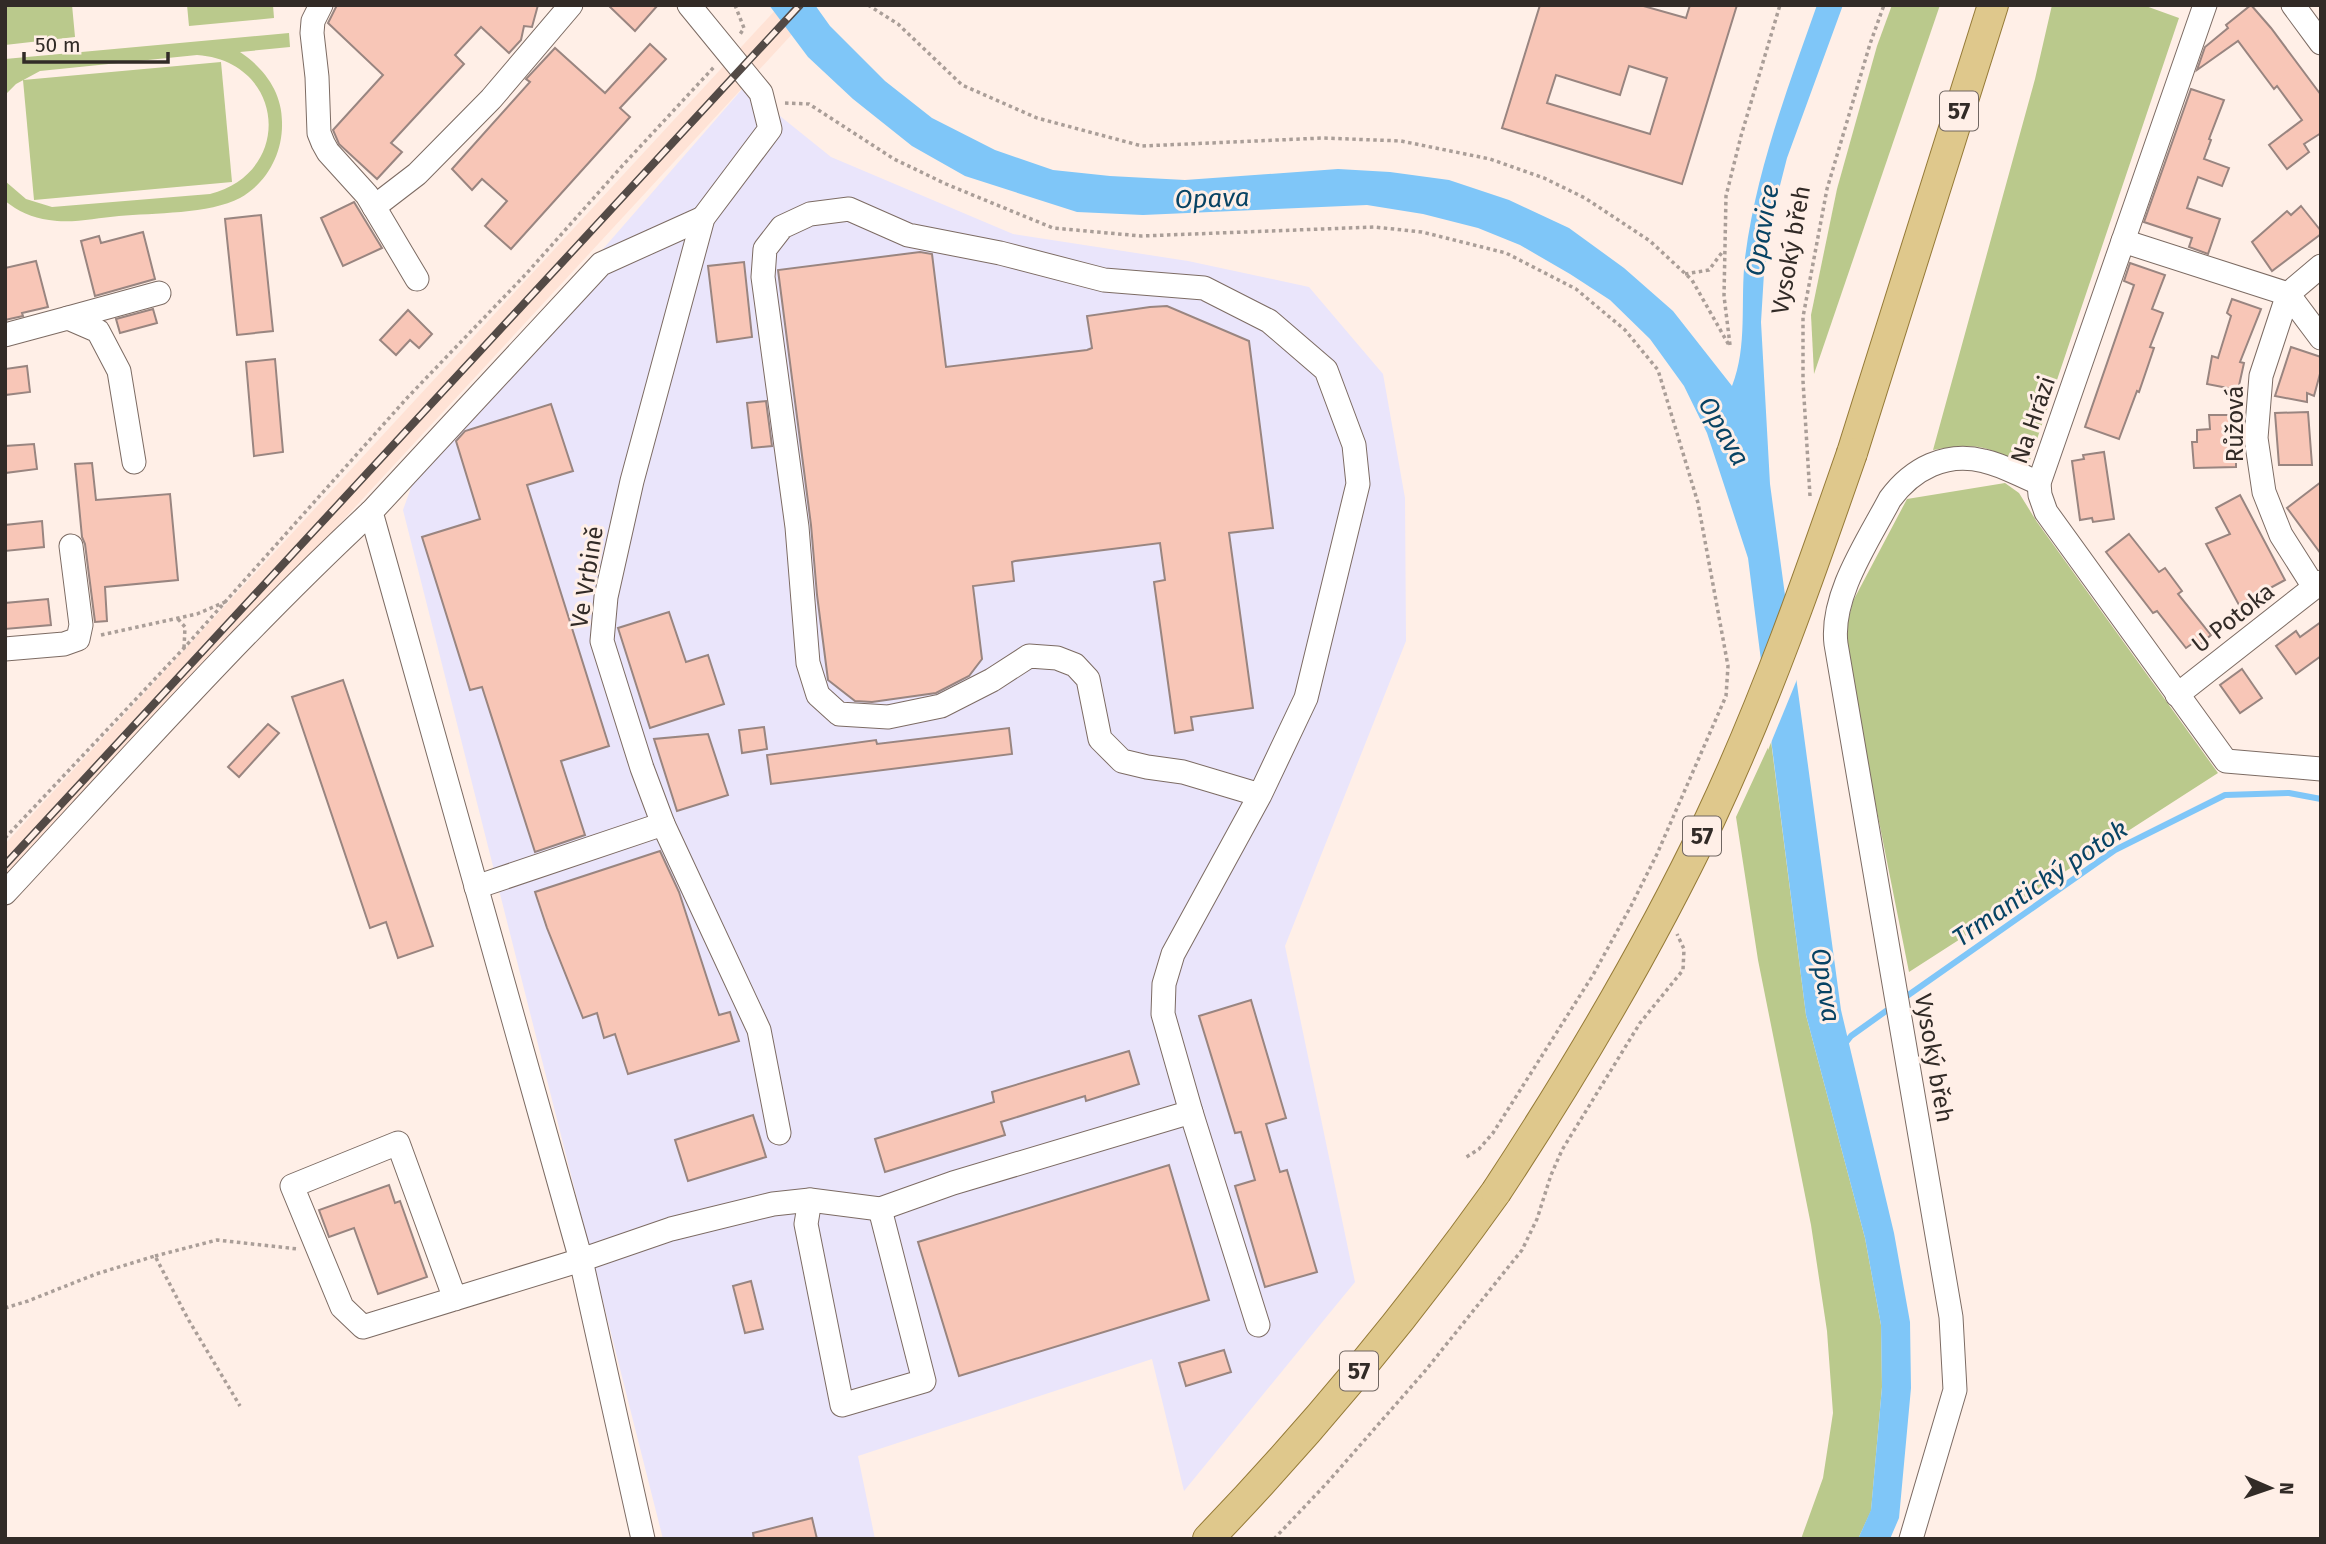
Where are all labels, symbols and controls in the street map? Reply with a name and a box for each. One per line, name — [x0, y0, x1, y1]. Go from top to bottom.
scale bar — [24, 21, 168, 65]
text: 50 m — [35, 32, 81, 58]
road number: 57 — [1940, 92, 1978, 130]
water label: Opava — [1174, 182, 1250, 215]
water label: Opavice — [1739, 182, 1786, 278]
street label: Vysoký břeh — [1766, 183, 1816, 317]
street label: Na Hrázi — [2005, 372, 2061, 468]
street label: Růžová — [2221, 385, 2249, 463]
water label: Opava — [1691, 391, 1756, 471]
street label: Ve Vrbině — [565, 524, 609, 630]
street label: U Potoka — [2186, 577, 2280, 659]
water label: Trmantický potok — [1947, 813, 2134, 953]
road number: 57 — [1683, 816, 1721, 856]
water label: Opava — [1804, 946, 1847, 1024]
street label: Vysoký břeh — [1909, 991, 1959, 1125]
road number: 57 — [1340, 1352, 1378, 1390]
north arrow — [2235, 1453, 2305, 1523]
text: N — [2275, 1482, 2298, 1495]

